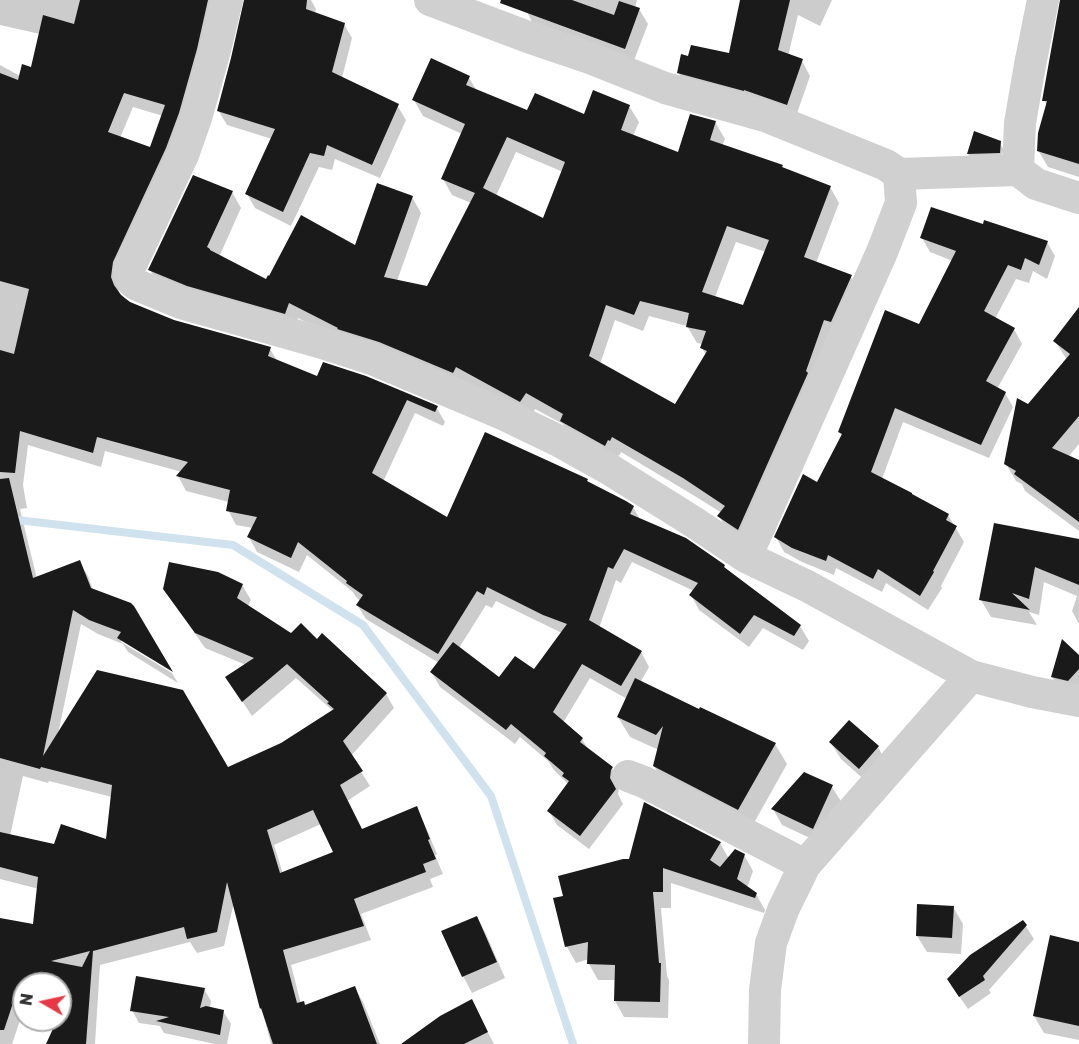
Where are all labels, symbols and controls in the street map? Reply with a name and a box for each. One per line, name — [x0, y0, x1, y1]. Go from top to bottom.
north arrow — [12, 972, 72, 1032]
text: N — [15, 992, 37, 1007]

